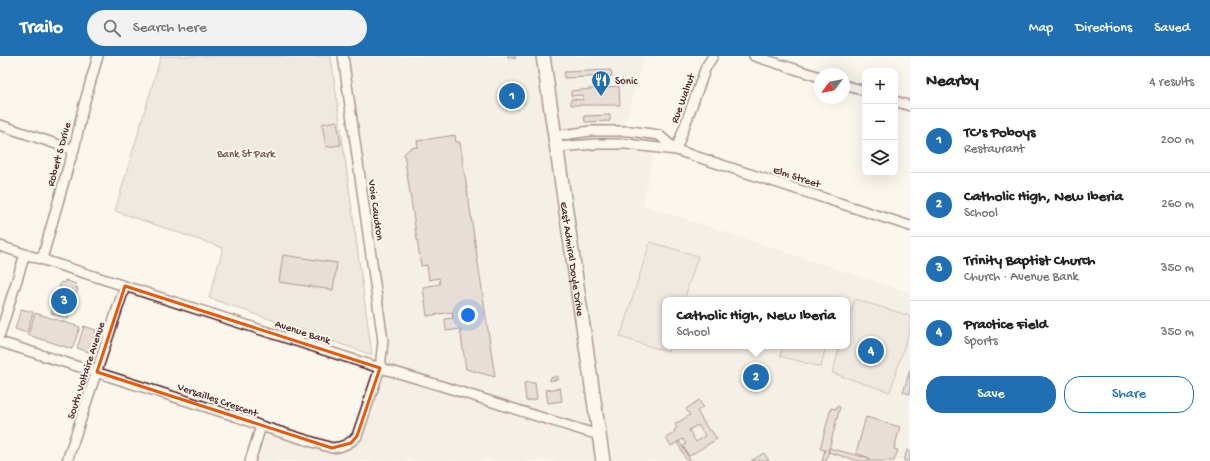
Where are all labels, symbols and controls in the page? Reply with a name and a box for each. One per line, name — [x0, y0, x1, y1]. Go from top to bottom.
search box — [87, 10, 367, 46]
text: Trailo — [20, 17, 63, 40]
icon: search — [101, 17, 123, 39]
text: Search here — [133, 19, 207, 37]
text: Map — [1029, 20, 1053, 37]
text: Directions — [1075, 20, 1132, 37]
text: Saved — [1154, 20, 1190, 37]
north arrow — [814, 68, 850, 104]
map controls — [862, 68, 898, 176]
button: + — [862, 68, 898, 104]
restaurant icon: Sonic — [590, 69, 612, 97]
street label: Rue Walnut — [669, 71, 699, 125]
text: Nearby — [926, 72, 979, 92]
text: 4 results — [1150, 75, 1194, 90]
place label: Sonic — [615, 76, 638, 88]
pin: 1 — [499, 81, 525, 111]
button: − — [862, 104, 898, 140]
street label: Robert S Drive — [46, 121, 74, 188]
text: TC's Poboys — [964, 124, 1035, 142]
text: 1 — [936, 133, 942, 148]
text: 200 m — [1161, 133, 1194, 148]
button: layers — [862, 140, 898, 176]
text: Restaurant — [964, 142, 1024, 157]
park label: Bank St Park — [216, 149, 276, 161]
street label: Elm Street — [771, 165, 823, 192]
street label: Voie Caudron — [365, 178, 385, 242]
text: Catholic High, New Iberia — [964, 188, 1123, 206]
text: 2 — [936, 197, 942, 212]
text: 260 m — [1161, 197, 1194, 212]
street label: East Admiral Doyle Drive — [557, 201, 586, 317]
text: School — [964, 206, 998, 221]
text: Trinity Baptist Church — [964, 252, 1095, 270]
text: 3 — [936, 261, 942, 276]
text: 350 m — [1161, 261, 1194, 276]
text: Church · Avenue Bank — [964, 270, 1078, 285]
pin: 3 — [51, 286, 77, 316]
popup — [662, 297, 850, 349]
your location — [458, 305, 478, 325]
text: Catholic High, New Iberia — [676, 307, 836, 325]
text: Practice Field — [964, 316, 1048, 334]
street label: Avenue Bank — [273, 318, 333, 348]
street label: South Voltaire Avenue — [66, 320, 108, 421]
text: School — [676, 325, 710, 340]
text: 4 — [936, 325, 942, 340]
text: 350 m — [1161, 325, 1194, 340]
text: Sports — [964, 334, 998, 349]
pin: 4 — [858, 336, 884, 366]
pin: 2 — [743, 362, 769, 392]
button: Save — [926, 376, 1056, 413]
button: Share — [1064, 376, 1194, 413]
street label: Versailles Crescent — [175, 381, 260, 421]

